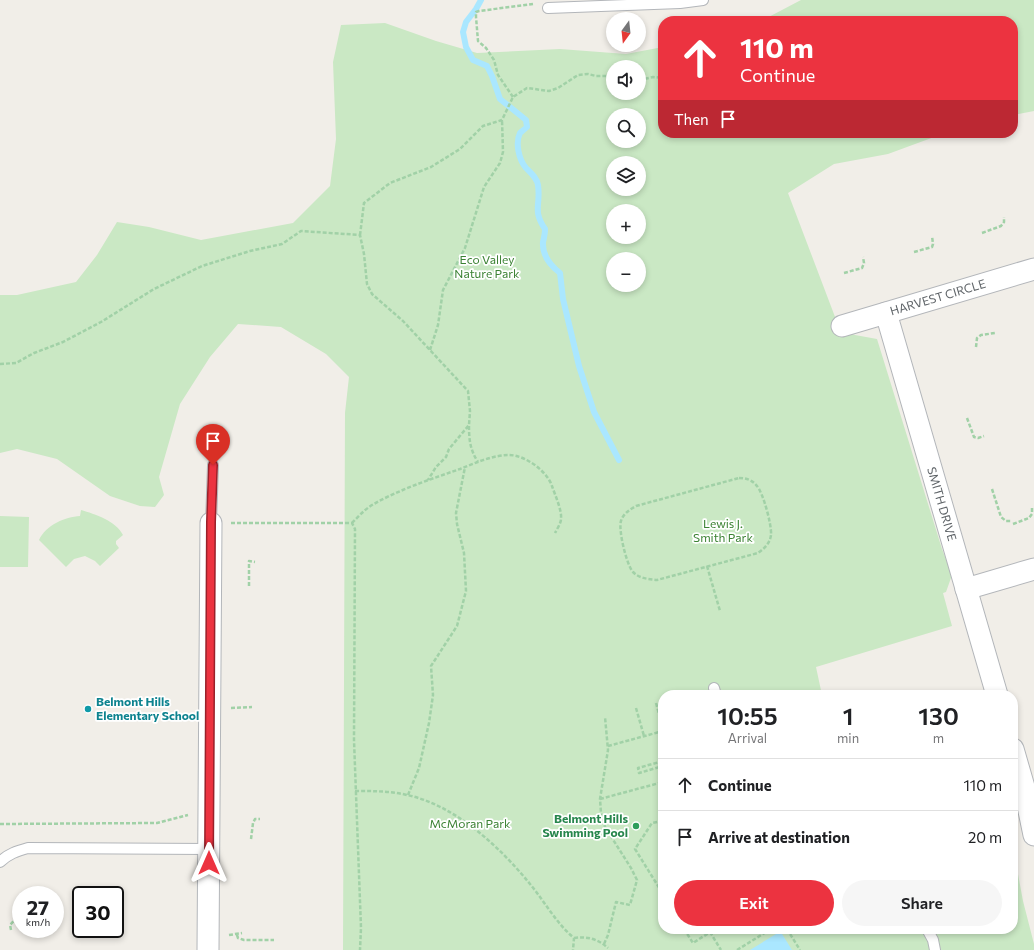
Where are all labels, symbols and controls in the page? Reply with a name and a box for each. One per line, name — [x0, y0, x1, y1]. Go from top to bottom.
north arrow — [606, 12, 646, 52]
map controls — [606, 12, 646, 292]
text: 110 m — [740, 30, 814, 64]
icon: ahead — [674, 32, 726, 84]
button: sound — [606, 60, 646, 100]
text: Continue — [740, 64, 815, 86]
button: search — [606, 108, 646, 148]
icon: arrive — [717, 108, 739, 130]
text: Then — [674, 110, 709, 128]
button: layers — [606, 156, 646, 196]
button: + — [606, 204, 646, 244]
park label: Eco Valley Nature Park — [454, 252, 520, 280]
button: − — [606, 252, 646, 292]
street label: HARVEST CIRCLE — [888, 276, 987, 317]
pin — [196, 424, 230, 465]
icon: arrive — [202, 430, 224, 452]
street label: SMITH DRIVE — [925, 465, 960, 543]
park label: Lewis J. Smith Park — [693, 516, 753, 544]
place label: Belmont Hills Elementary School — [96, 694, 199, 722]
text: 10:55 — [717, 701, 778, 730]
text: 1 — [843, 701, 853, 730]
text: 130 — [918, 701, 959, 730]
marker: Belmont Hills Elementary School — [83, 704, 93, 714]
text: Arrival — [728, 730, 767, 746]
text: min — [837, 730, 859, 746]
text: m — [933, 730, 944, 746]
icon: ahead — [674, 774, 696, 796]
text: Continue — [708, 776, 772, 794]
text: 110 m — [963, 776, 1002, 794]
place label: Belmont Hills Swimming Pool — [542, 811, 628, 839]
park label: McMoran Park — [429, 816, 511, 830]
marker: Belmont Hills Swimming Pool — [631, 821, 641, 831]
icon: arrive — [674, 826, 696, 848]
text: Arrive at destination — [708, 828, 850, 846]
text: 20 m — [968, 828, 1002, 846]
position arrow — [188, 842, 230, 884]
button: Exit — [674, 880, 834, 926]
button: Share — [842, 880, 1002, 926]
speed limit sign: 30 — [72, 886, 124, 938]
text: 27 — [27, 895, 49, 919]
text: km/h — [26, 916, 50, 928]

